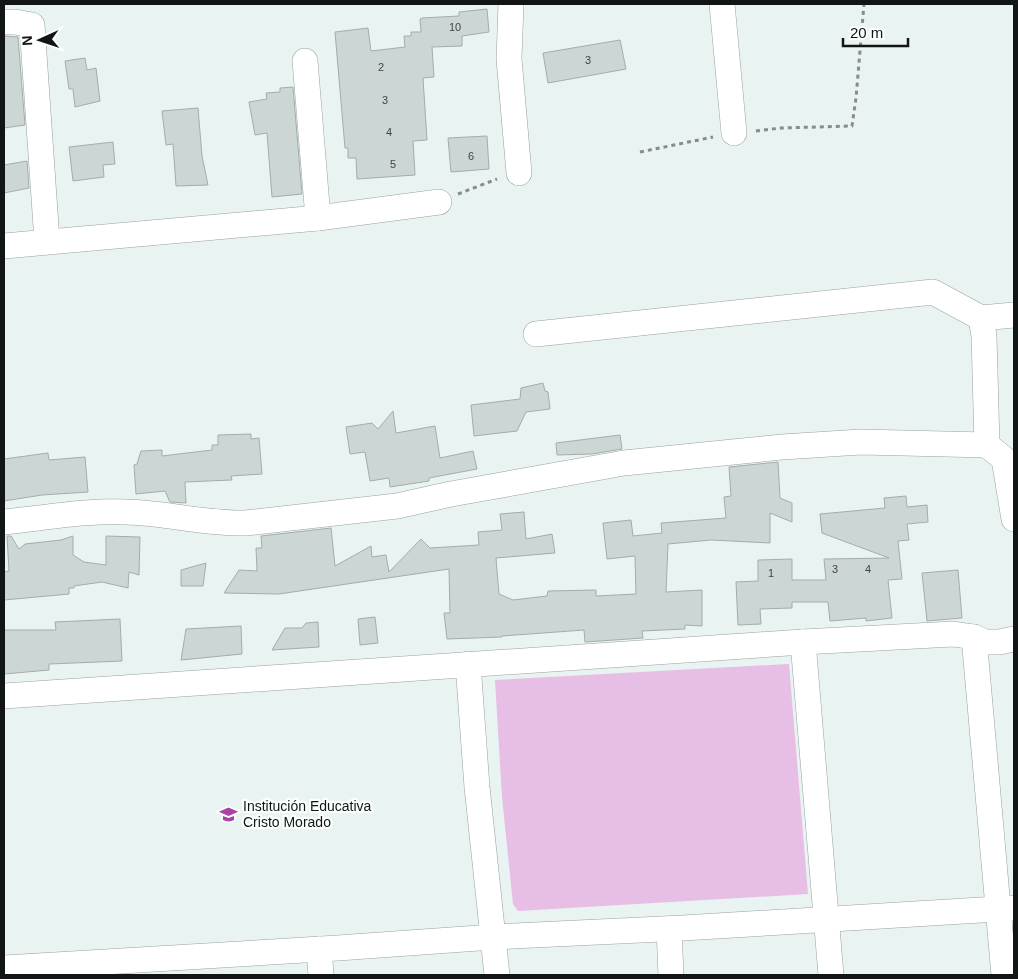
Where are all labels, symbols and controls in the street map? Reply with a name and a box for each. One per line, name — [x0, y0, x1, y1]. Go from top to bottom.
north arrow — [15, 15, 65, 65]
scale bar — [843, 15, 908, 47]
house number: 10 — [449, 21, 461, 33]
text: 20 m — [850, 24, 883, 41]
text: N — [19, 35, 35, 46]
house number: 3 — [585, 54, 591, 66]
house number: 2 — [378, 61, 384, 73]
house number: 3 — [382, 94, 388, 106]
house number: 4 — [386, 126, 392, 138]
house number: 6 — [468, 150, 474, 162]
house number: 5 — [390, 158, 396, 170]
house number: 3 — [832, 563, 838, 575]
house number: 4 — [865, 563, 871, 575]
house number: 1 — [768, 567, 774, 579]
place label: Institución Educativa Cristo Morado — [243, 798, 372, 830]
school or university icon: Institución Educativa Cristo Morado — [219, 804, 239, 824]

